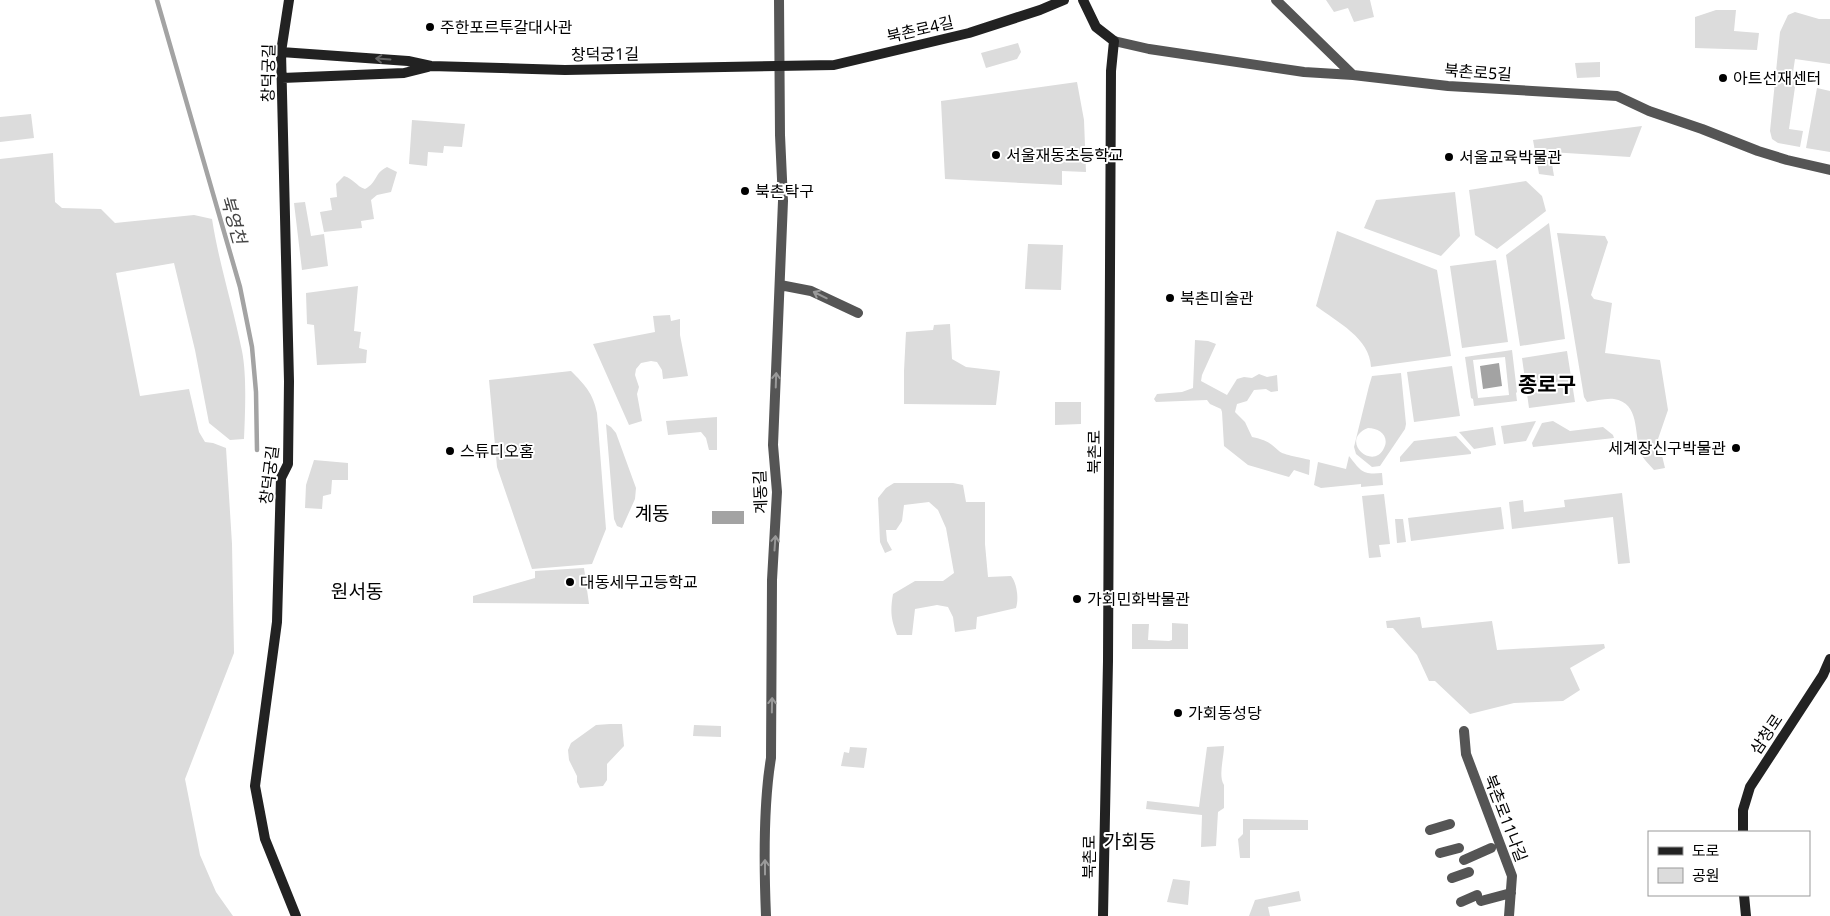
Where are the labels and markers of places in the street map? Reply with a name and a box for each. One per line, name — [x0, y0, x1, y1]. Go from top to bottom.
place label: 주한포르투갈대사관 — [440, 16, 573, 38]
marker: 주한포르투갈대사관 — [424, 21, 436, 33]
place label: 아트선재센터 — [1733, 67, 1821, 89]
marker: 아트선재센터 — [1717, 72, 1729, 84]
place label: 서울재동초등학교 — [1006, 144, 1124, 166]
place label: 서울교육박물관 — [1459, 146, 1562, 168]
marker: 서울재동초등학교 — [990, 149, 1002, 161]
marker: 서울교육박물관 — [1443, 151, 1455, 163]
place label: 북촌탁구 — [755, 180, 814, 202]
marker: 북촌탁구 — [739, 185, 751, 197]
place label: 북촌미술관 — [1180, 287, 1254, 309]
marker: 북촌미술관 — [1164, 292, 1176, 304]
place label: 세계장신구박물관 — [1608, 437, 1726, 459]
place label: 스튜디오홈 — [460, 440, 534, 462]
marker: 세계장신구박물관 — [1730, 442, 1742, 454]
marker: 스튜디오홈 — [444, 445, 456, 457]
place label: 대동세무고등학교 — [580, 571, 698, 593]
marker: 대동세무고등학교 — [564, 576, 576, 588]
place label: 가회민화박물관 — [1087, 588, 1190, 610]
marker: 가회민화박물관 — [1071, 593, 1083, 605]
place label: 가회동성당 — [1188, 702, 1262, 724]
marker: 가회동성당 — [1172, 707, 1184, 719]

